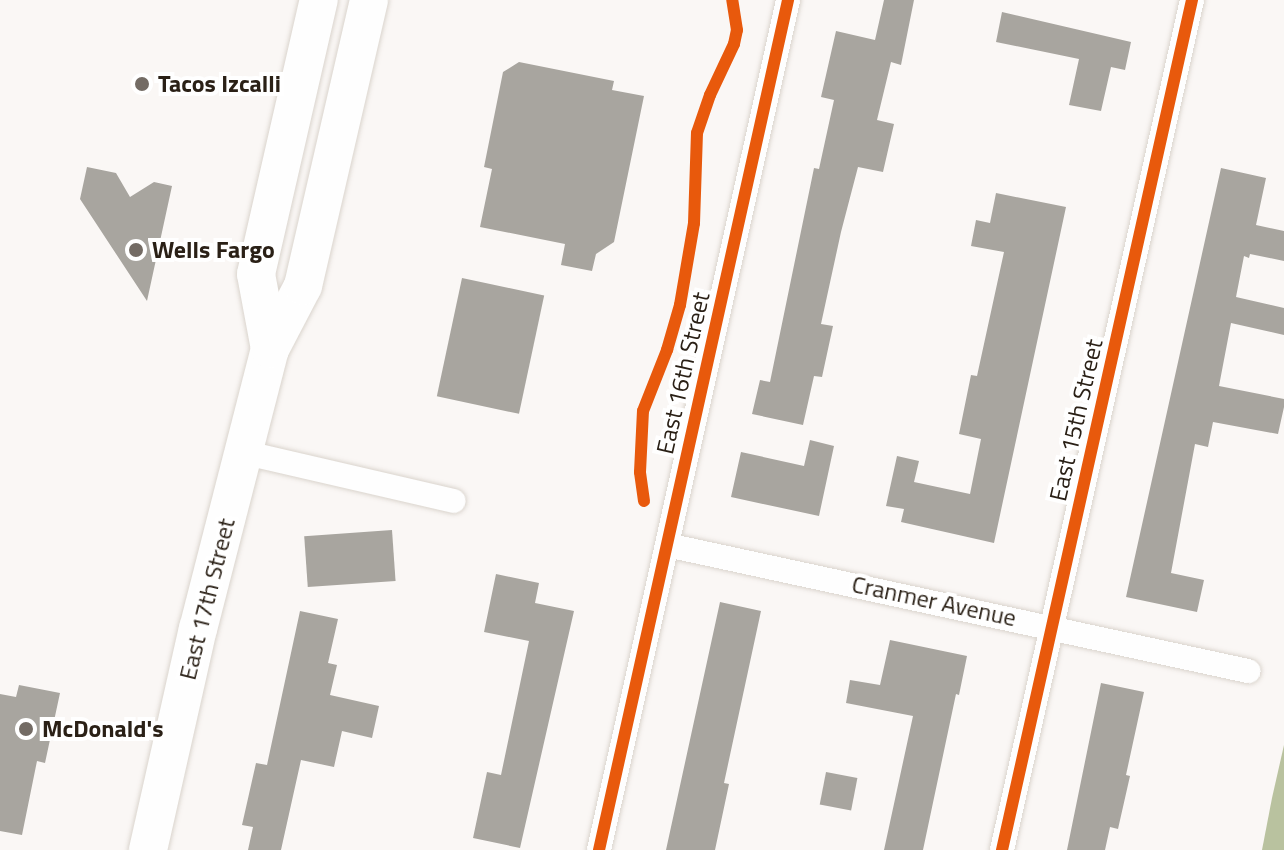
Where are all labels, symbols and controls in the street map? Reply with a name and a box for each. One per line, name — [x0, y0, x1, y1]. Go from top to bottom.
place label: Tacos Izcalli — [158, 70, 281, 98]
marker: Tacos Izcalli — [133, 75, 151, 93]
place label: Wells Fargo — [152, 236, 275, 264]
marker: Wells Fargo — [127, 241, 145, 259]
street label: East 16th Street — [650, 289, 716, 457]
street label: East 15th Street — [1043, 336, 1109, 504]
street label: East 17th Street — [173, 515, 241, 683]
street label: Cranmer Avenue — [849, 570, 1019, 632]
place label: McDonald's — [42, 715, 163, 743]
marker: McDonald's — [17, 720, 35, 738]

